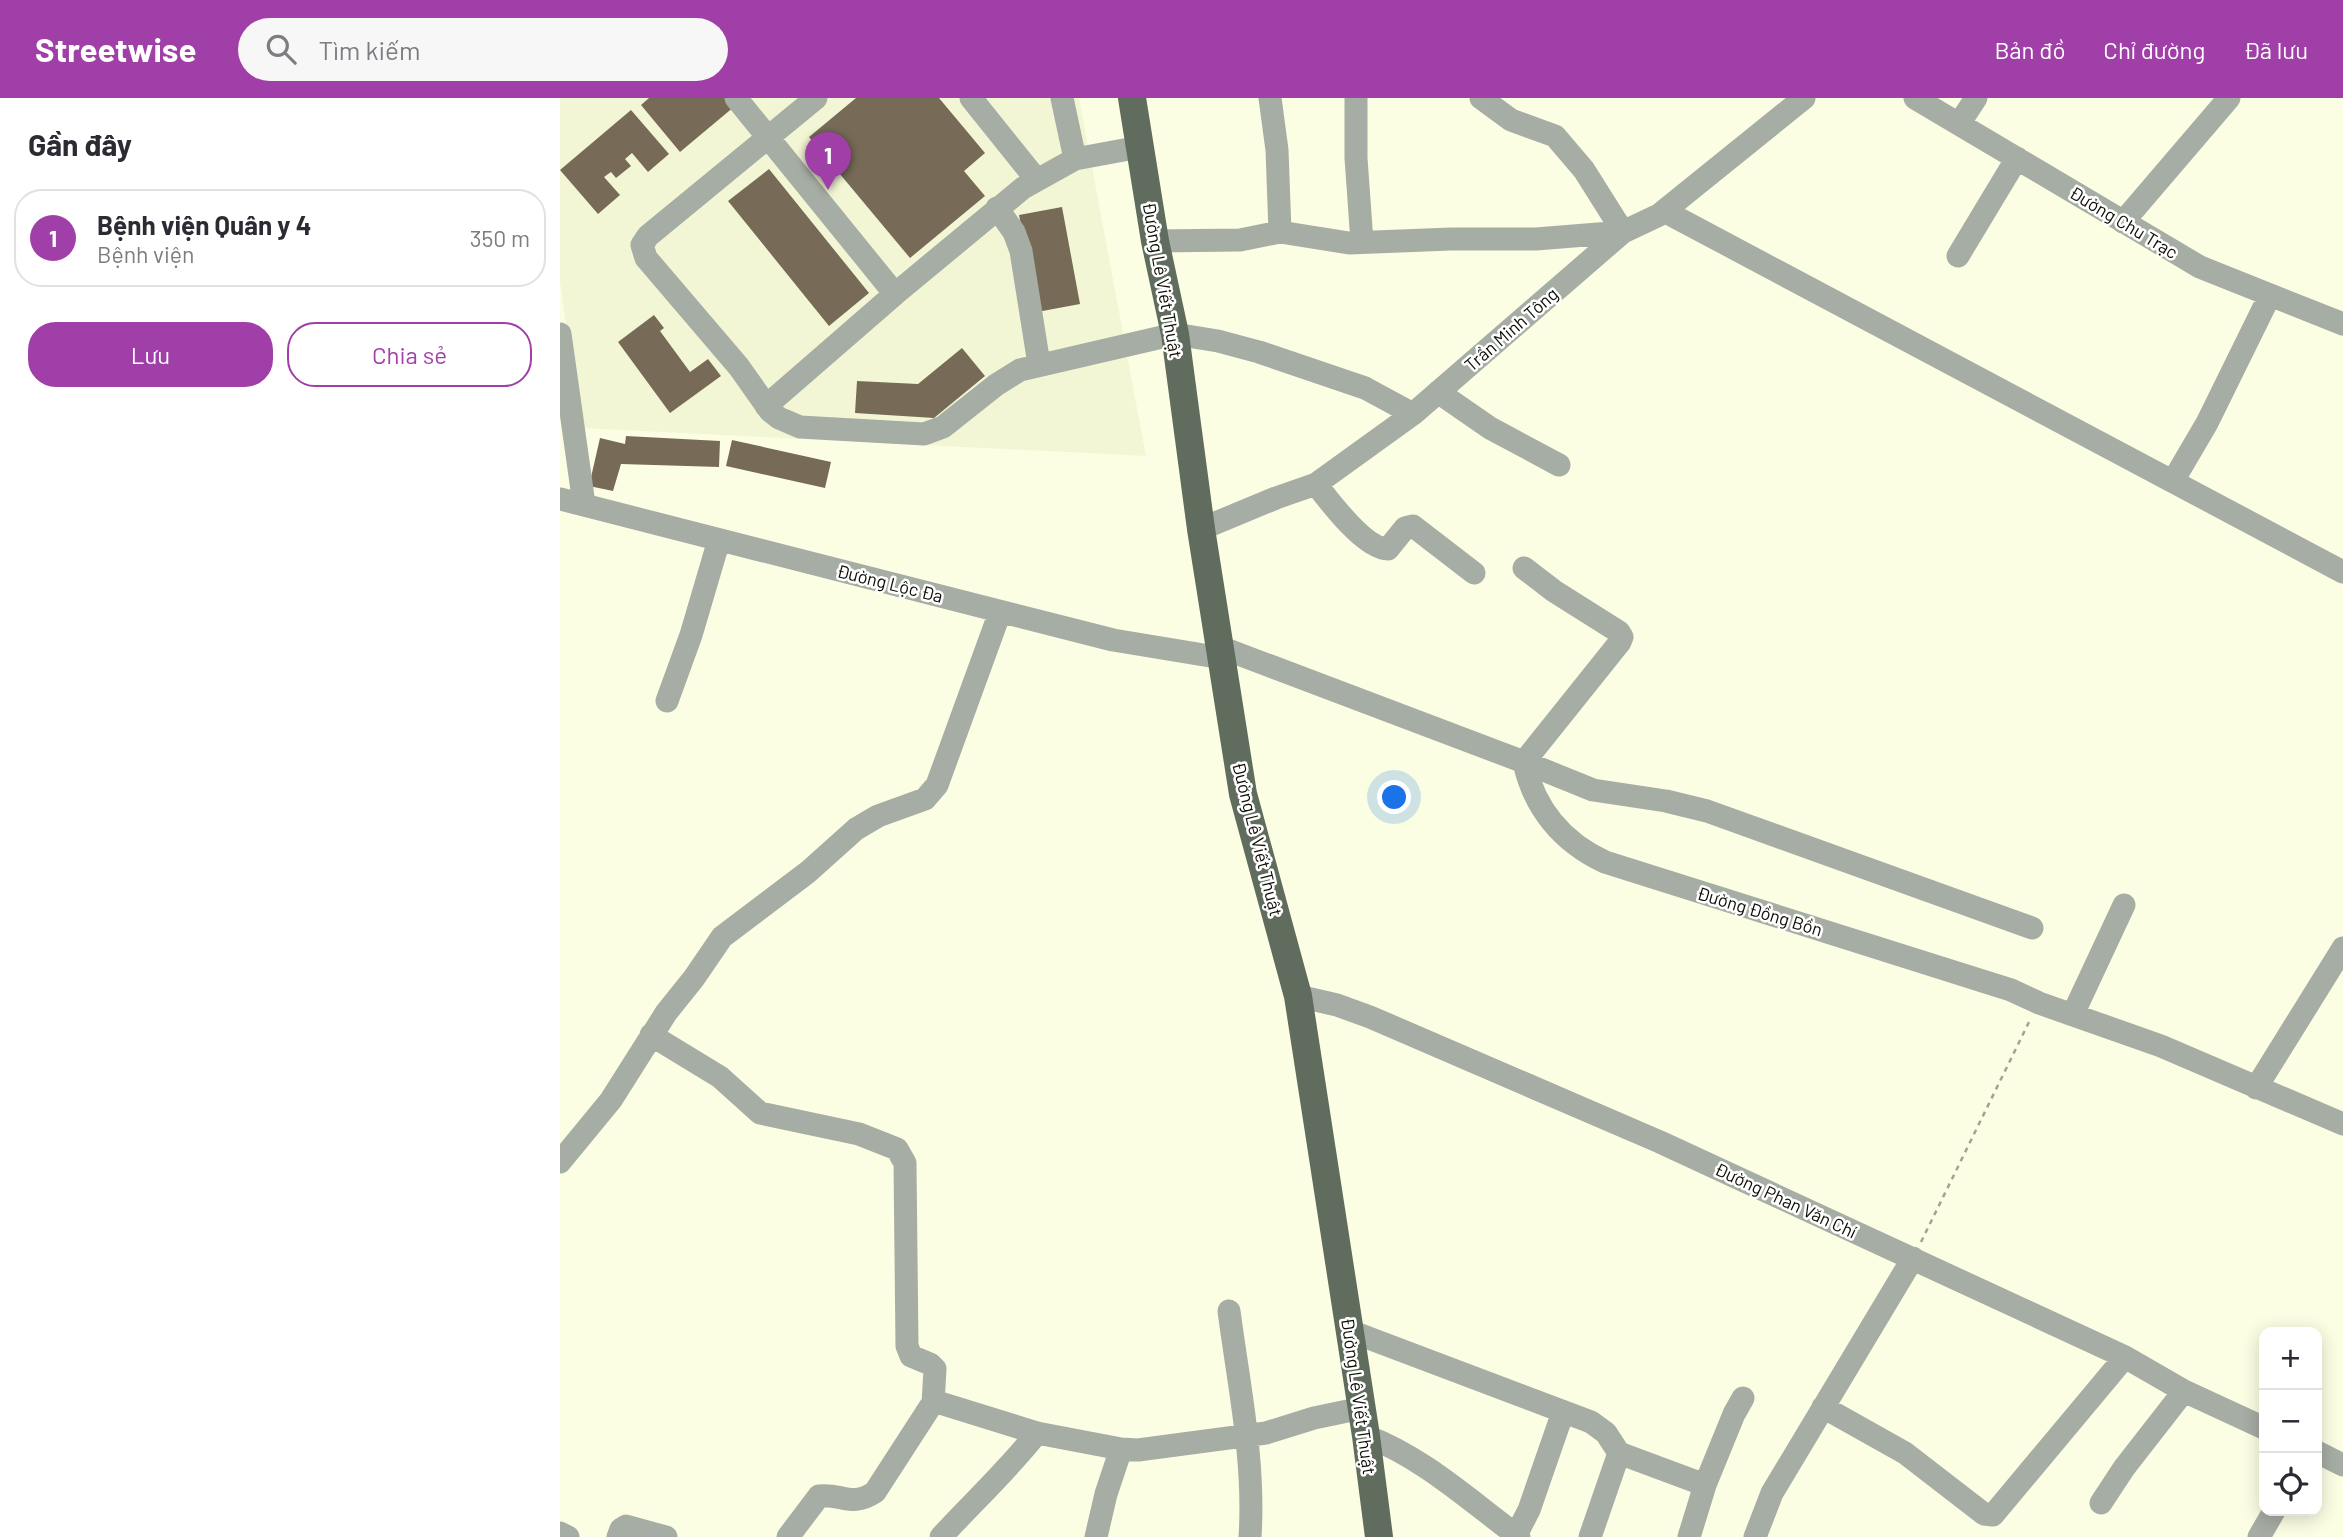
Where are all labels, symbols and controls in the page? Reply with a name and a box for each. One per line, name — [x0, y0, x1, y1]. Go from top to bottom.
search box — [238, 18, 728, 81]
text: Streetwise — [35, 29, 196, 69]
icon: search — [262, 30, 300, 68]
text: Tìm kiếm — [318, 34, 420, 65]
text: Bản đồ — [1994, 35, 2065, 64]
text: Chỉ đường — [2103, 35, 2205, 64]
text: Đã lưu — [2243, 35, 2308, 64]
text: Gần đây — [28, 126, 132, 162]
pin: 1 — [805, 132, 851, 190]
street label: Đường Chu Trạc — [2066, 181, 2182, 263]
street label: Đường Lê Viết Thuật — [1138, 200, 1188, 360]
text: Bệnh viện Quân y 4 — [97, 209, 311, 240]
text: 1 — [49, 224, 57, 252]
text: 350 m — [470, 224, 530, 252]
text: Bệnh viện — [97, 240, 195, 268]
street label: Trần Minh Tông — [1460, 282, 1562, 376]
button: Lưu — [28, 322, 273, 387]
button: Chia sẻ — [287, 322, 532, 387]
street label: Đường Lộc Đa — [835, 559, 945, 607]
street label: Đường Lê Viết Thuật — [1228, 760, 1288, 918]
your location — [1377, 780, 1411, 814]
street label: Đường Đồng Bồn — [1695, 881, 1825, 941]
street label: Đường Phan Văn Chí — [1712, 1158, 1861, 1243]
street label: Đường Lê Viết Thuật — [1337, 1316, 1381, 1476]
map controls — [2259, 1327, 2322, 1516]
button: + — [2259, 1327, 2322, 1390]
button: − — [2259, 1390, 2322, 1453]
button: locate — [2259, 1453, 2322, 1516]

